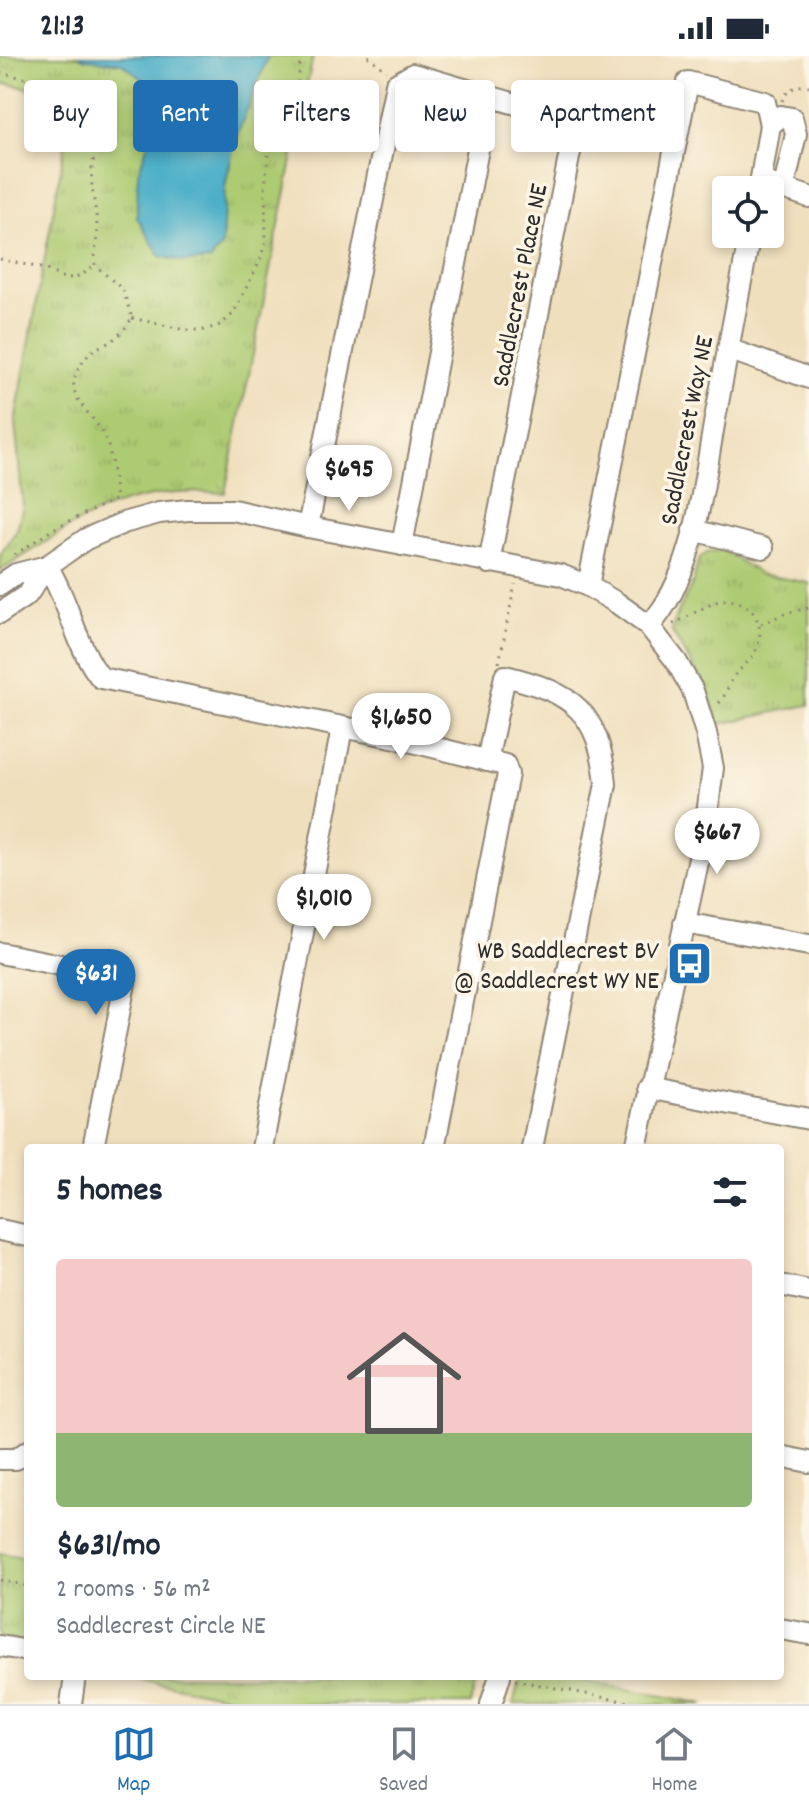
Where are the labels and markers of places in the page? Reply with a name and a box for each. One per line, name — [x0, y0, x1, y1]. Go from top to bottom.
pin: $695 — [302, 445, 396, 513]
pin: $1,650 — [336, 693, 466, 761]
pin: $667 — [670, 808, 764, 876]
pin: $1,010 — [259, 874, 389, 942]
place label: WB Saddlecrest BV @ Saddlecrest WY NE — [453, 934, 659, 1001]
bus stop icon: WB Saddlecrest BV @ Saddlecrest WY NE — [666, 940, 714, 988]
pin: $631 — [49, 949, 143, 1017]

